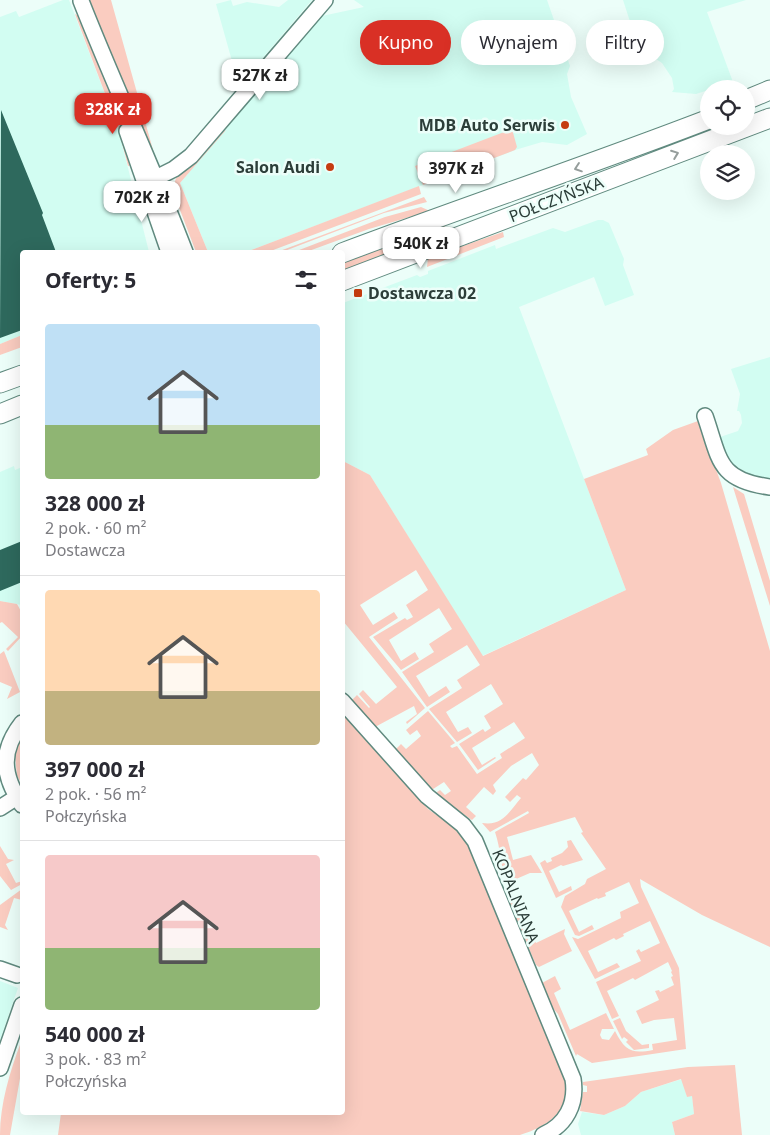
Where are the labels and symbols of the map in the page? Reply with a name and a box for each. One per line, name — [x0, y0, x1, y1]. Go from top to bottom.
pin: 527K zł — [214, 58, 306, 101]
pin: 328K zł — [67, 92, 159, 135]
place label: MDB Auto Serwis — [419, 114, 555, 136]
marker: MDB Auto Serwis — [559, 119, 571, 131]
one-way arrow — [670, 150, 679, 160]
pin: 397K zł — [410, 152, 502, 194]
place label: Salon Audi — [236, 156, 320, 178]
marker: Salon Audi — [324, 161, 336, 173]
one-way arrow — [574, 163, 583, 173]
street label: POŁCZYŃSKA — [506, 171, 607, 227]
pin: 702K zł — [96, 180, 188, 223]
pin: 540K zł — [375, 226, 467, 269]
place label: Dostawcza 02 — [368, 282, 476, 304]
marker: Dostawcza 02 — [352, 287, 364, 299]
street label: KOPALNIANA — [487, 846, 545, 947]

